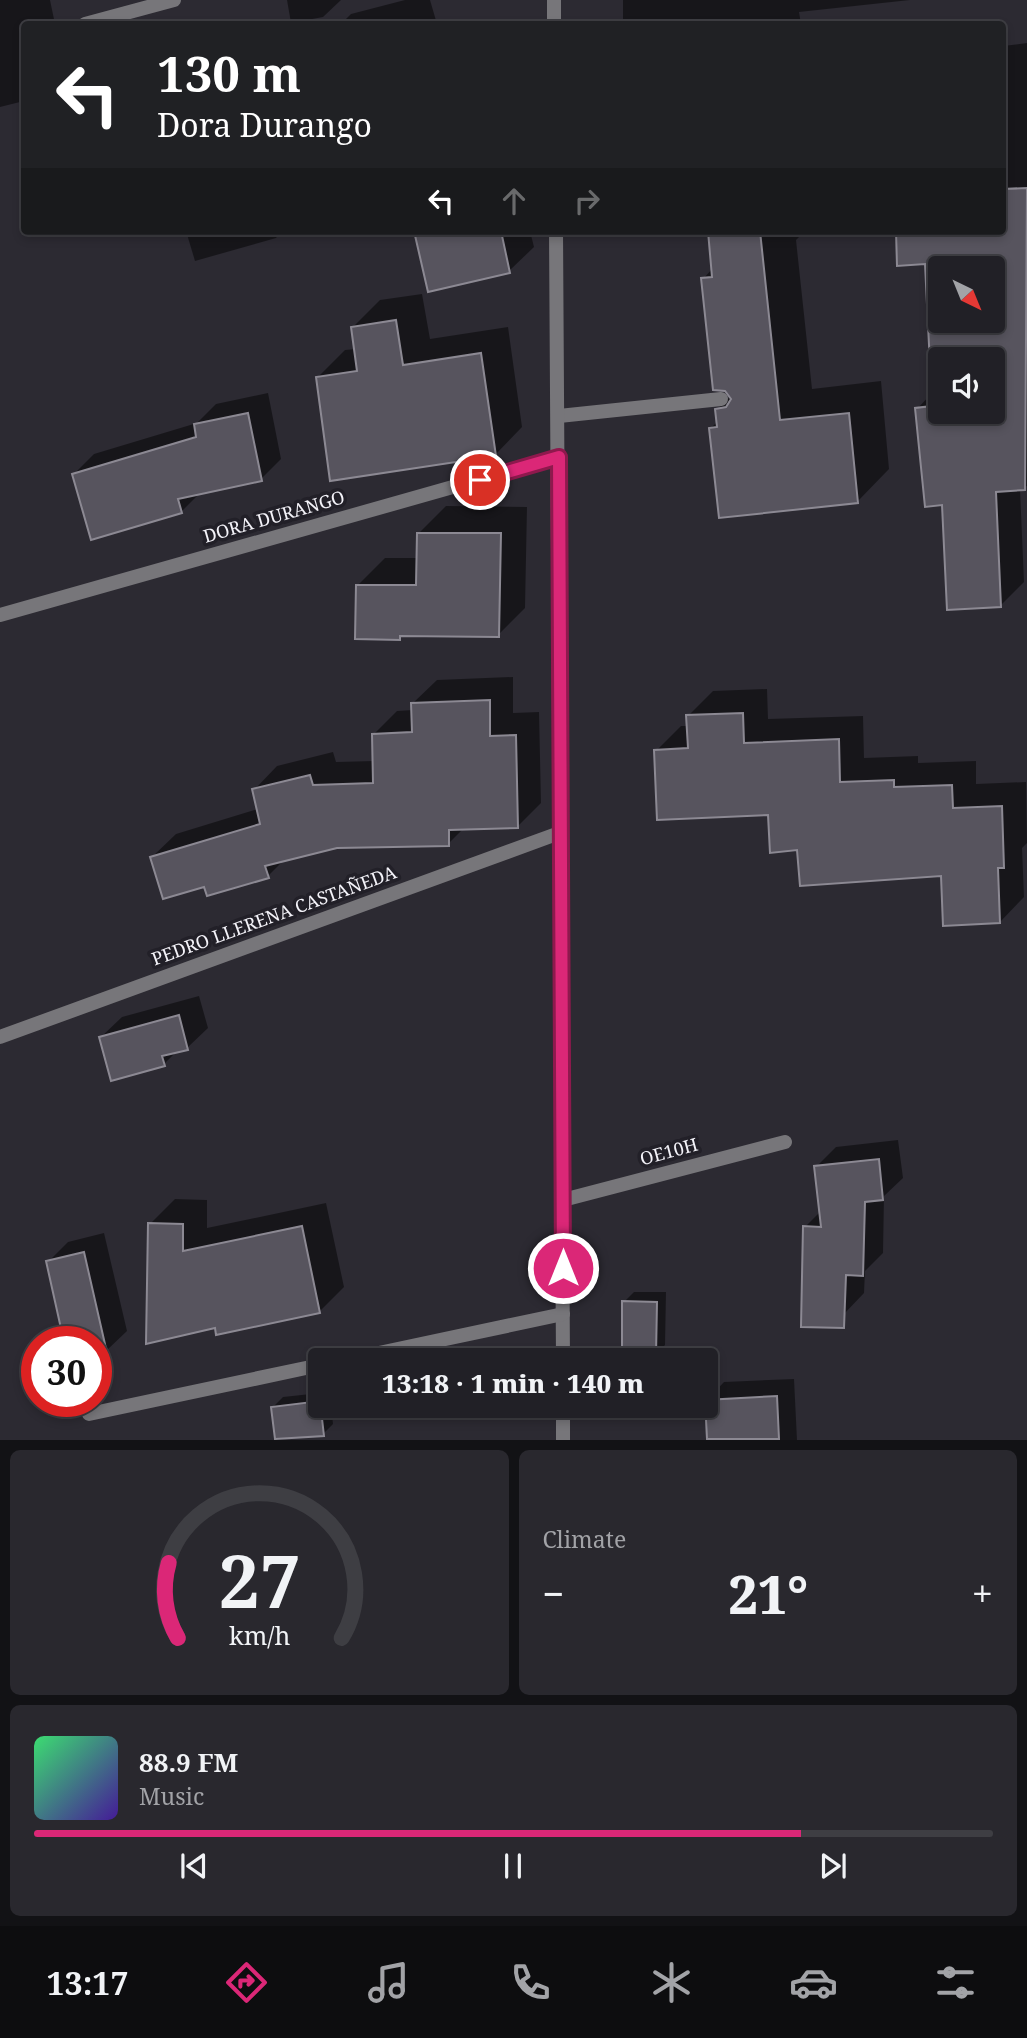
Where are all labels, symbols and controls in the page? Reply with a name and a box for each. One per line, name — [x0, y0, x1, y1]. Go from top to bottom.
text: 130 m — [157, 40, 301, 106]
icon: left — [42, 49, 133, 140]
text: Dora Durango — [157, 103, 372, 146]
icon: left — [422, 182, 460, 220]
icon: ahead — [495, 182, 533, 220]
icon: right — [568, 182, 606, 220]
north arrow — [928, 256, 1004, 332]
map controls — [928, 256, 1005, 424]
button: sound — [928, 347, 1005, 424]
pin — [450, 450, 510, 510]
icon: arrive — [461, 461, 499, 499]
street label: DORA DURANGO — [200, 484, 347, 548]
street label: PEDRO LLERENA CASTAÑEDA — [148, 859, 400, 971]
street label: OE10H — [637, 1132, 700, 1170]
position arrow — [526, 1231, 600, 1305]
speed limit sign: 30 — [21, 1326, 112, 1417]
text: 13:18 · 1 min · 140 m — [382, 1365, 644, 1401]
text: Climate — [543, 1523, 626, 1555]
text: 27 — [218, 1531, 300, 1630]
text: 21° — [728, 1558, 808, 1629]
text: − — [543, 1567, 565, 1619]
text: + — [972, 1567, 993, 1619]
text: km/h — [229, 1618, 290, 1652]
text: 88.9 FM — [139, 1744, 238, 1780]
text: Music — [139, 1780, 204, 1812]
icon: previous — [175, 1847, 213, 1885]
icon: pause — [494, 1847, 532, 1885]
icon: next — [814, 1847, 852, 1885]
icon: directions — [222, 1958, 271, 2007]
icon: music — [364, 1958, 413, 2007]
icon: phone — [506, 1958, 555, 2007]
icon: climate — [647, 1958, 696, 2007]
icon: car — [789, 1958, 838, 2007]
icon: filters — [931, 1958, 980, 2007]
text: 13:17 — [46, 1961, 129, 2004]

